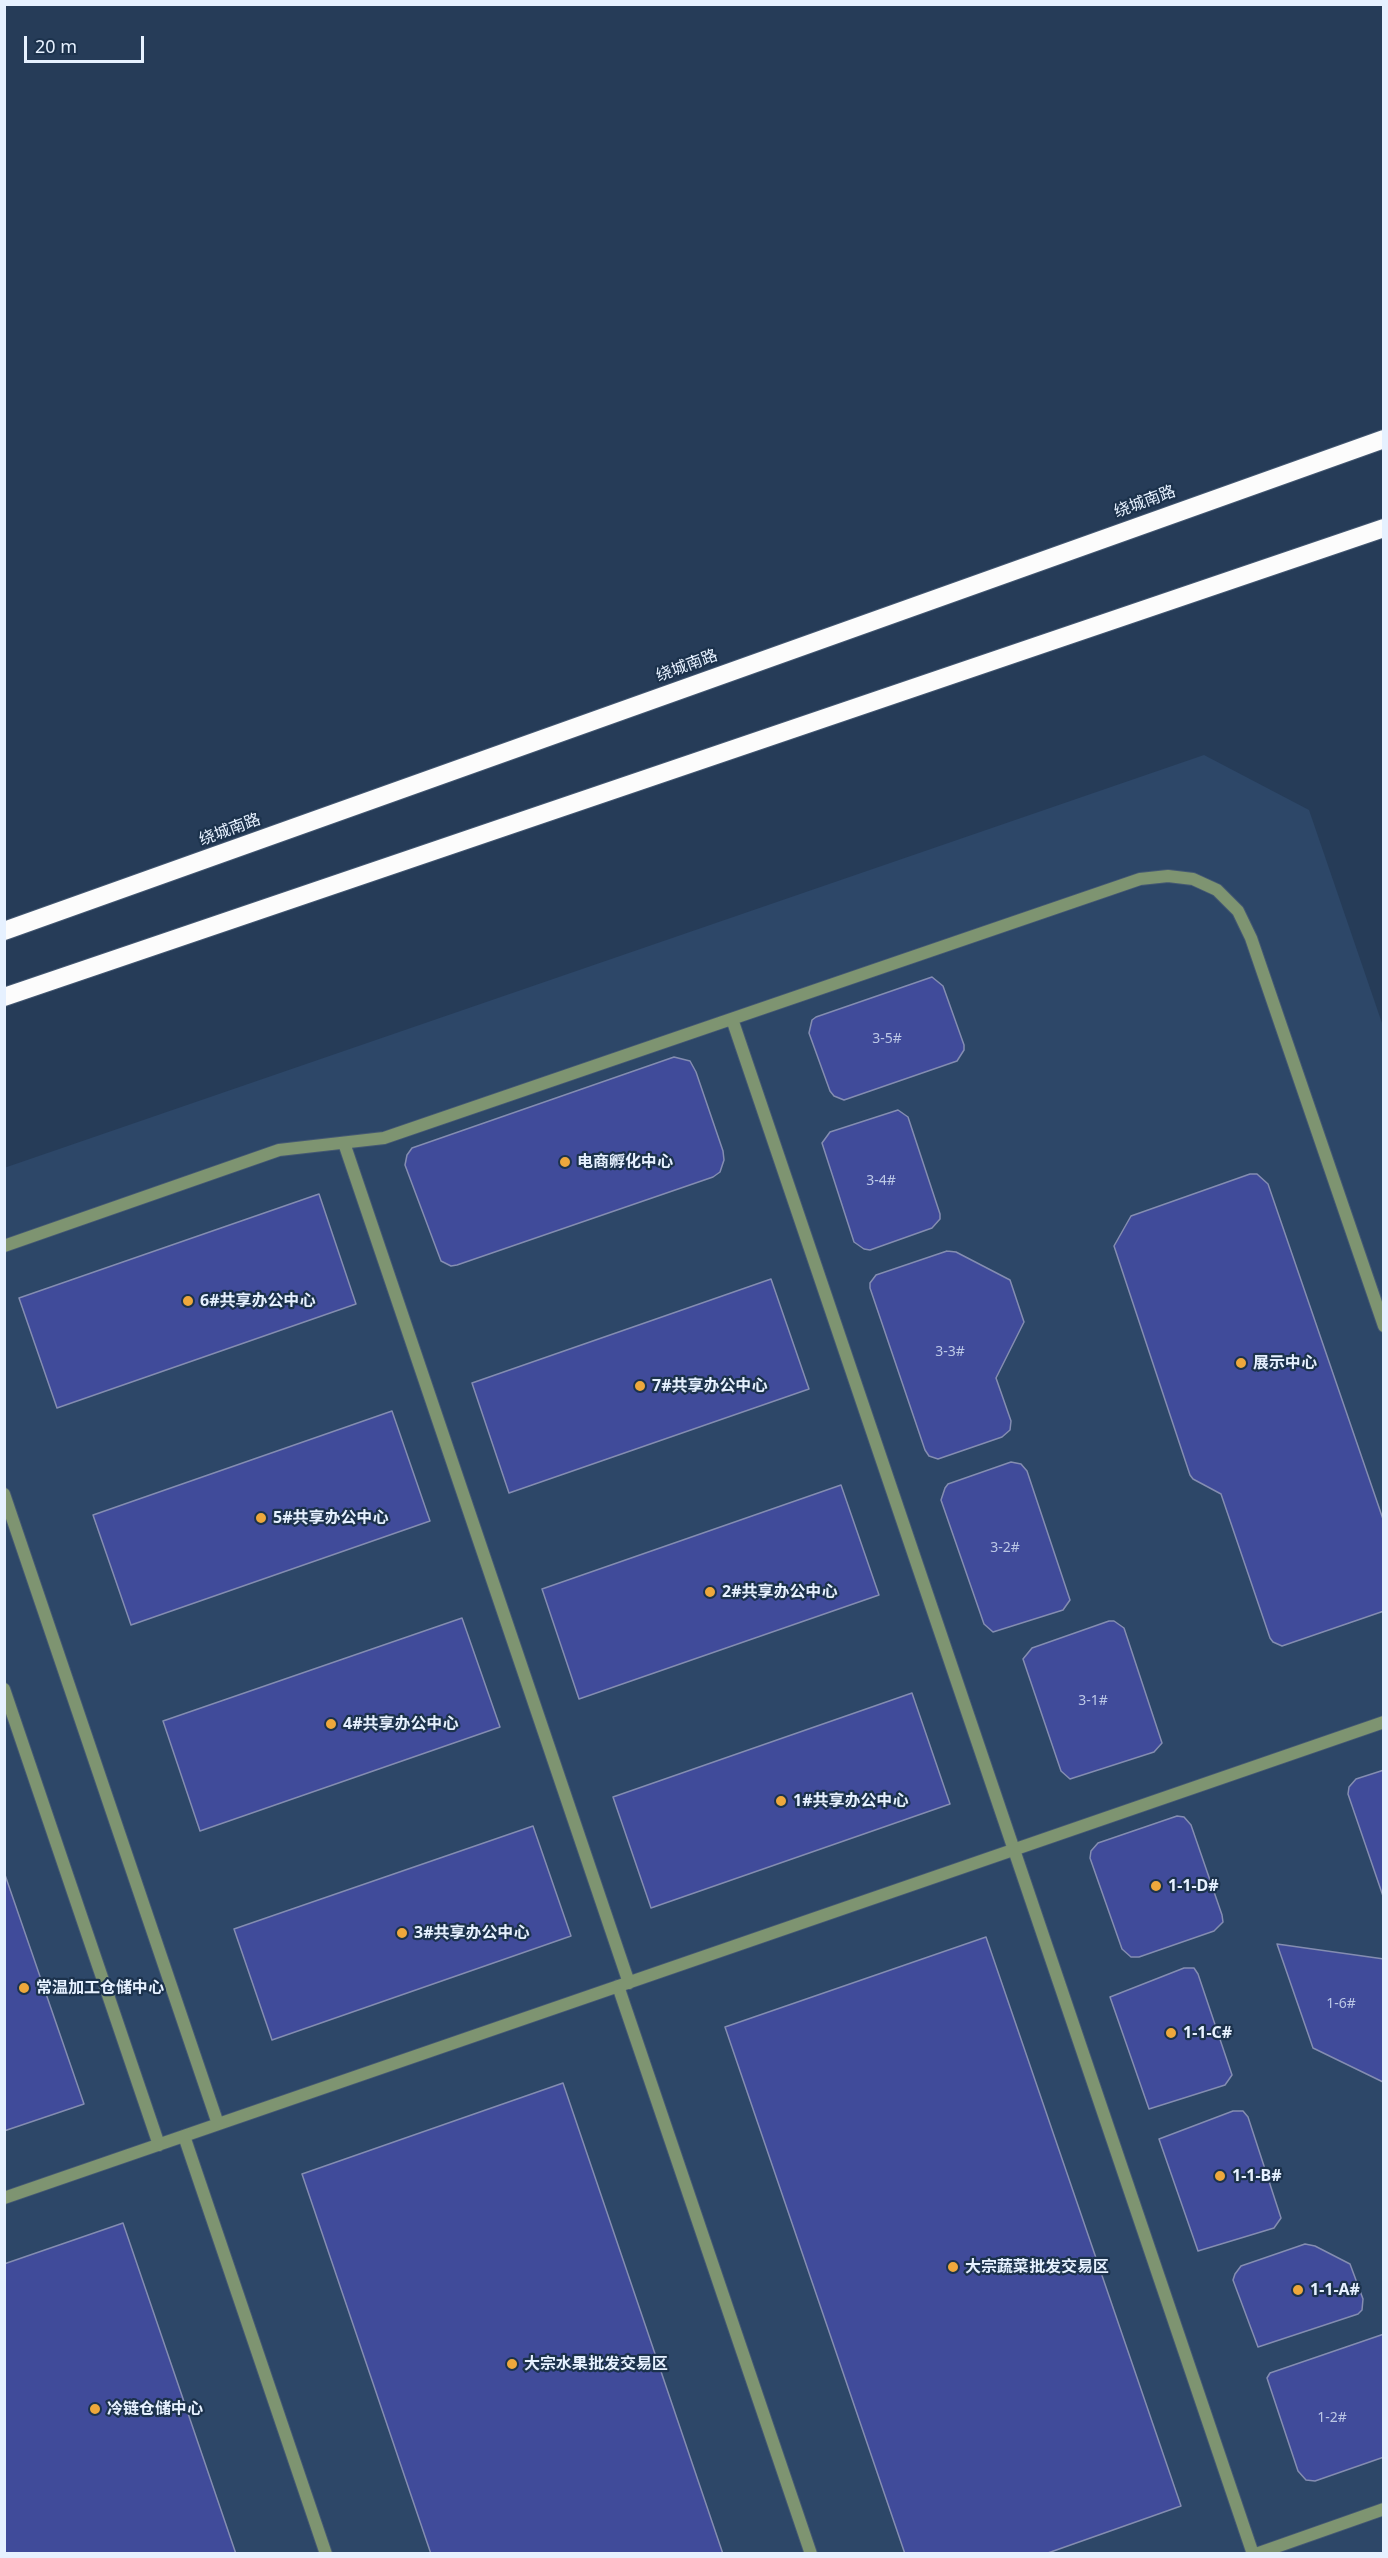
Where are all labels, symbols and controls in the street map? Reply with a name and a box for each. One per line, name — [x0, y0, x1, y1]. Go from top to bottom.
scale bar — [27, 24, 147, 62]
text: 20 m — [35, 34, 77, 58]
street label: 绕城南路 — [1112, 482, 1178, 522]
street label: 绕城南路 — [654, 646, 720, 686]
street label: 绕城南路 — [197, 810, 263, 850]
house number: 3-5# — [872, 1031, 902, 1047]
place label: 电商孵化中心 — [577, 1152, 673, 1172]
marker: 电商孵化中心 — [558, 1155, 572, 1169]
house number: 3-4# — [866, 1173, 896, 1189]
place label: 6#共享办公中心 — [200, 1291, 315, 1311]
marker: 6#共享办公中心 — [181, 1294, 195, 1308]
house number: 3-3# — [935, 1344, 965, 1360]
place label: 展示中心 — [1253, 1353, 1317, 1373]
marker: 展示中心 — [1234, 1356, 1248, 1370]
place label: 7#共享办公中心 — [652, 1376, 767, 1396]
marker: 7#共享办公中心 — [633, 1379, 647, 1393]
place label: 5#共享办公中心 — [273, 1508, 388, 1528]
marker: 5#共享办公中心 — [254, 1511, 268, 1525]
house number: 3-2# — [990, 1540, 1020, 1556]
place label: 2#共享办公中心 — [722, 1582, 837, 1602]
marker: 2#共享办公中心 — [703, 1585, 717, 1599]
house number: 3-1# — [1078, 1693, 1108, 1709]
place label: 4#共享办公中心 — [343, 1714, 458, 1734]
marker: 4#共享办公中心 — [324, 1717, 338, 1731]
place label: 1#共享办公中心 — [793, 1791, 908, 1811]
marker: 1#共享办公中心 — [774, 1794, 788, 1808]
place label: 1-1-D# — [1168, 1876, 1219, 1896]
marker: 1-1-D# — [1149, 1879, 1163, 1893]
place label: 3#共享办公中心 — [414, 1923, 529, 1943]
marker: 3#共享办公中心 — [395, 1926, 409, 1940]
place label: 常温加工仓储中心 — [36, 1978, 164, 1998]
marker: 常温加工仓储中心 — [17, 1981, 31, 1995]
house number: 1-6# — [1326, 1996, 1356, 2012]
place label: 1-1-C# — [1183, 2023, 1232, 2043]
marker: 1-1-C# — [1164, 2026, 1178, 2040]
place label: 1-1-B# — [1232, 2166, 1282, 2186]
marker: 1-1-B# — [1213, 2169, 1227, 2183]
place label: 大宗蔬菜批发交易区 — [965, 2257, 1109, 2277]
marker: 大宗蔬菜批发交易区 — [946, 2260, 960, 2274]
place label: 1-1-A# — [1310, 2280, 1360, 2300]
marker: 1-1-A# — [1291, 2283, 1305, 2297]
place label: 大宗水果批发交易区 — [524, 2354, 668, 2374]
marker: 大宗水果批发交易区 — [505, 2357, 519, 2371]
place label: 冷链仓储中心 — [107, 2399, 203, 2419]
marker: 冷链仓储中心 — [88, 2402, 102, 2416]
house number: 1-2# — [1317, 2410, 1347, 2426]

